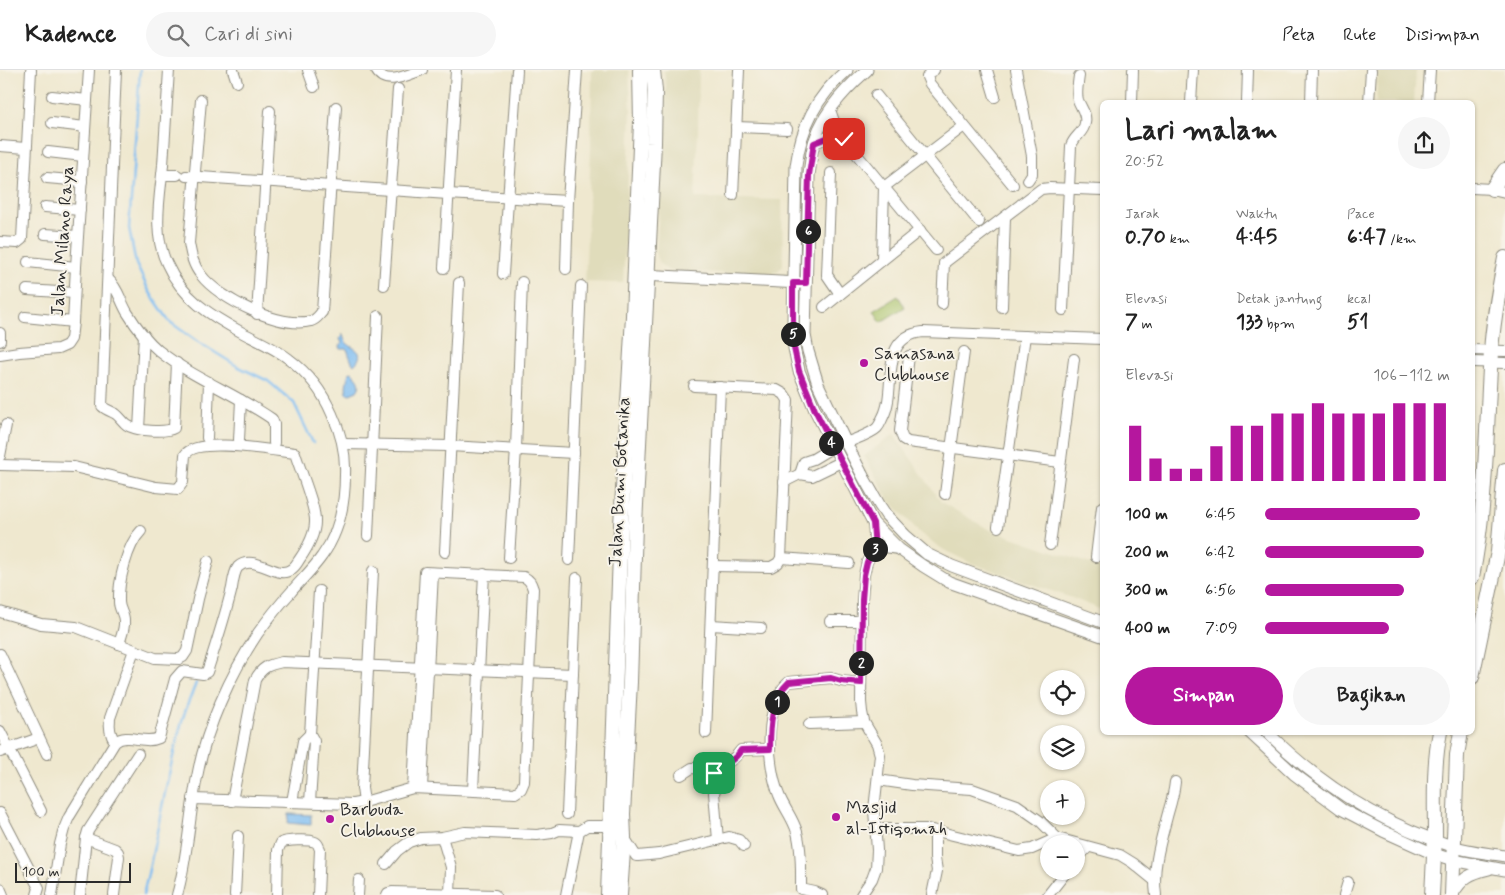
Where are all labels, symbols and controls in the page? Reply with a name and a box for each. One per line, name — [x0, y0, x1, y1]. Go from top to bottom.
search box — [146, 12, 496, 57]
text: Kadence — [25, 19, 116, 50]
icon: search — [164, 21, 192, 49]
text: Cari di sini — [204, 22, 293, 47]
text: Peta — [1282, 23, 1315, 47]
text: Rute — [1343, 23, 1376, 47]
text: Disimpan — [1404, 23, 1480, 47]
text: Lari malam — [1125, 113, 1278, 150]
button: share — [1398, 117, 1450, 169]
pin — [823, 118, 865, 160]
icon: check — [830, 125, 858, 153]
text: 20:52 — [1125, 151, 1164, 172]
street label: Jalan Milano Raya — [46, 165, 80, 317]
text: Jarak — [1125, 205, 1160, 223]
text: Waktu — [1236, 205, 1277, 223]
text: Pace — [1347, 205, 1375, 223]
pin: 6 — [796, 218, 820, 244]
text: 6 — [805, 222, 812, 240]
text: 0.70 — [1125, 223, 1166, 251]
text: 4:45 — [1236, 223, 1277, 251]
text: 6:47 — [1347, 223, 1386, 251]
text: km — [1166, 230, 1190, 248]
text: /km — [1386, 230, 1416, 248]
text: Elevasi — [1125, 290, 1167, 308]
text: Detak jantung — [1236, 290, 1322, 308]
text: kcal — [1347, 290, 1371, 308]
text: 7 — [1125, 308, 1138, 336]
text: 133 — [1236, 308, 1263, 336]
text: 51 — [1347, 308, 1369, 336]
text: m — [1138, 315, 1153, 333]
text: bpm — [1263, 315, 1295, 333]
pin: 5 — [780, 322, 806, 346]
text: 5 — [789, 325, 798, 343]
place label: Samasana Clubhouse — [874, 342, 955, 387]
marker: Samasana Clubhouse — [858, 357, 870, 369]
text: Elevasi — [1125, 365, 1173, 386]
text: 106–112 m — [1373, 365, 1450, 386]
street label: Jalan Bumi Botanika — [604, 396, 636, 568]
pin: 4 — [818, 430, 844, 456]
text: 4 — [827, 434, 836, 452]
text: 100 m — [1125, 504, 1168, 525]
text: 6:45 — [1205, 504, 1235, 525]
pin: 3 — [862, 536, 888, 562]
text: 3 — [872, 540, 879, 558]
text: 200 m — [1125, 542, 1169, 563]
text: 6:42 — [1205, 542, 1235, 563]
text: 300 m — [1125, 580, 1168, 601]
text: 6:56 — [1205, 580, 1236, 601]
text: 400 m — [1125, 618, 1170, 639]
text: 7:09 — [1205, 618, 1237, 639]
pin: 2 — [848, 650, 874, 676]
text: 2 — [858, 654, 865, 672]
button: Simpan — [1125, 667, 1283, 725]
button: Bagikan — [1293, 667, 1450, 725]
map controls — [1040, 670, 1085, 880]
button: locate — [1040, 670, 1085, 715]
pin: 1 — [764, 690, 790, 714]
text: 1 — [774, 693, 781, 711]
button: layers — [1040, 725, 1085, 770]
pin — [693, 752, 735, 794]
icon: arrive — [700, 759, 728, 787]
button: + — [1040, 780, 1085, 825]
place label: Masjid al-Istiqomah — [846, 796, 947, 841]
place label: Barbuda Clubhouse — [340, 798, 416, 843]
marker: Masjid al-Istiqomah — [830, 811, 842, 823]
marker: Barbuda Clubhouse — [324, 813, 336, 825]
button: − — [1040, 835, 1085, 880]
scale bar — [15, 860, 131, 883]
text: 100 m — [22, 863, 60, 881]

